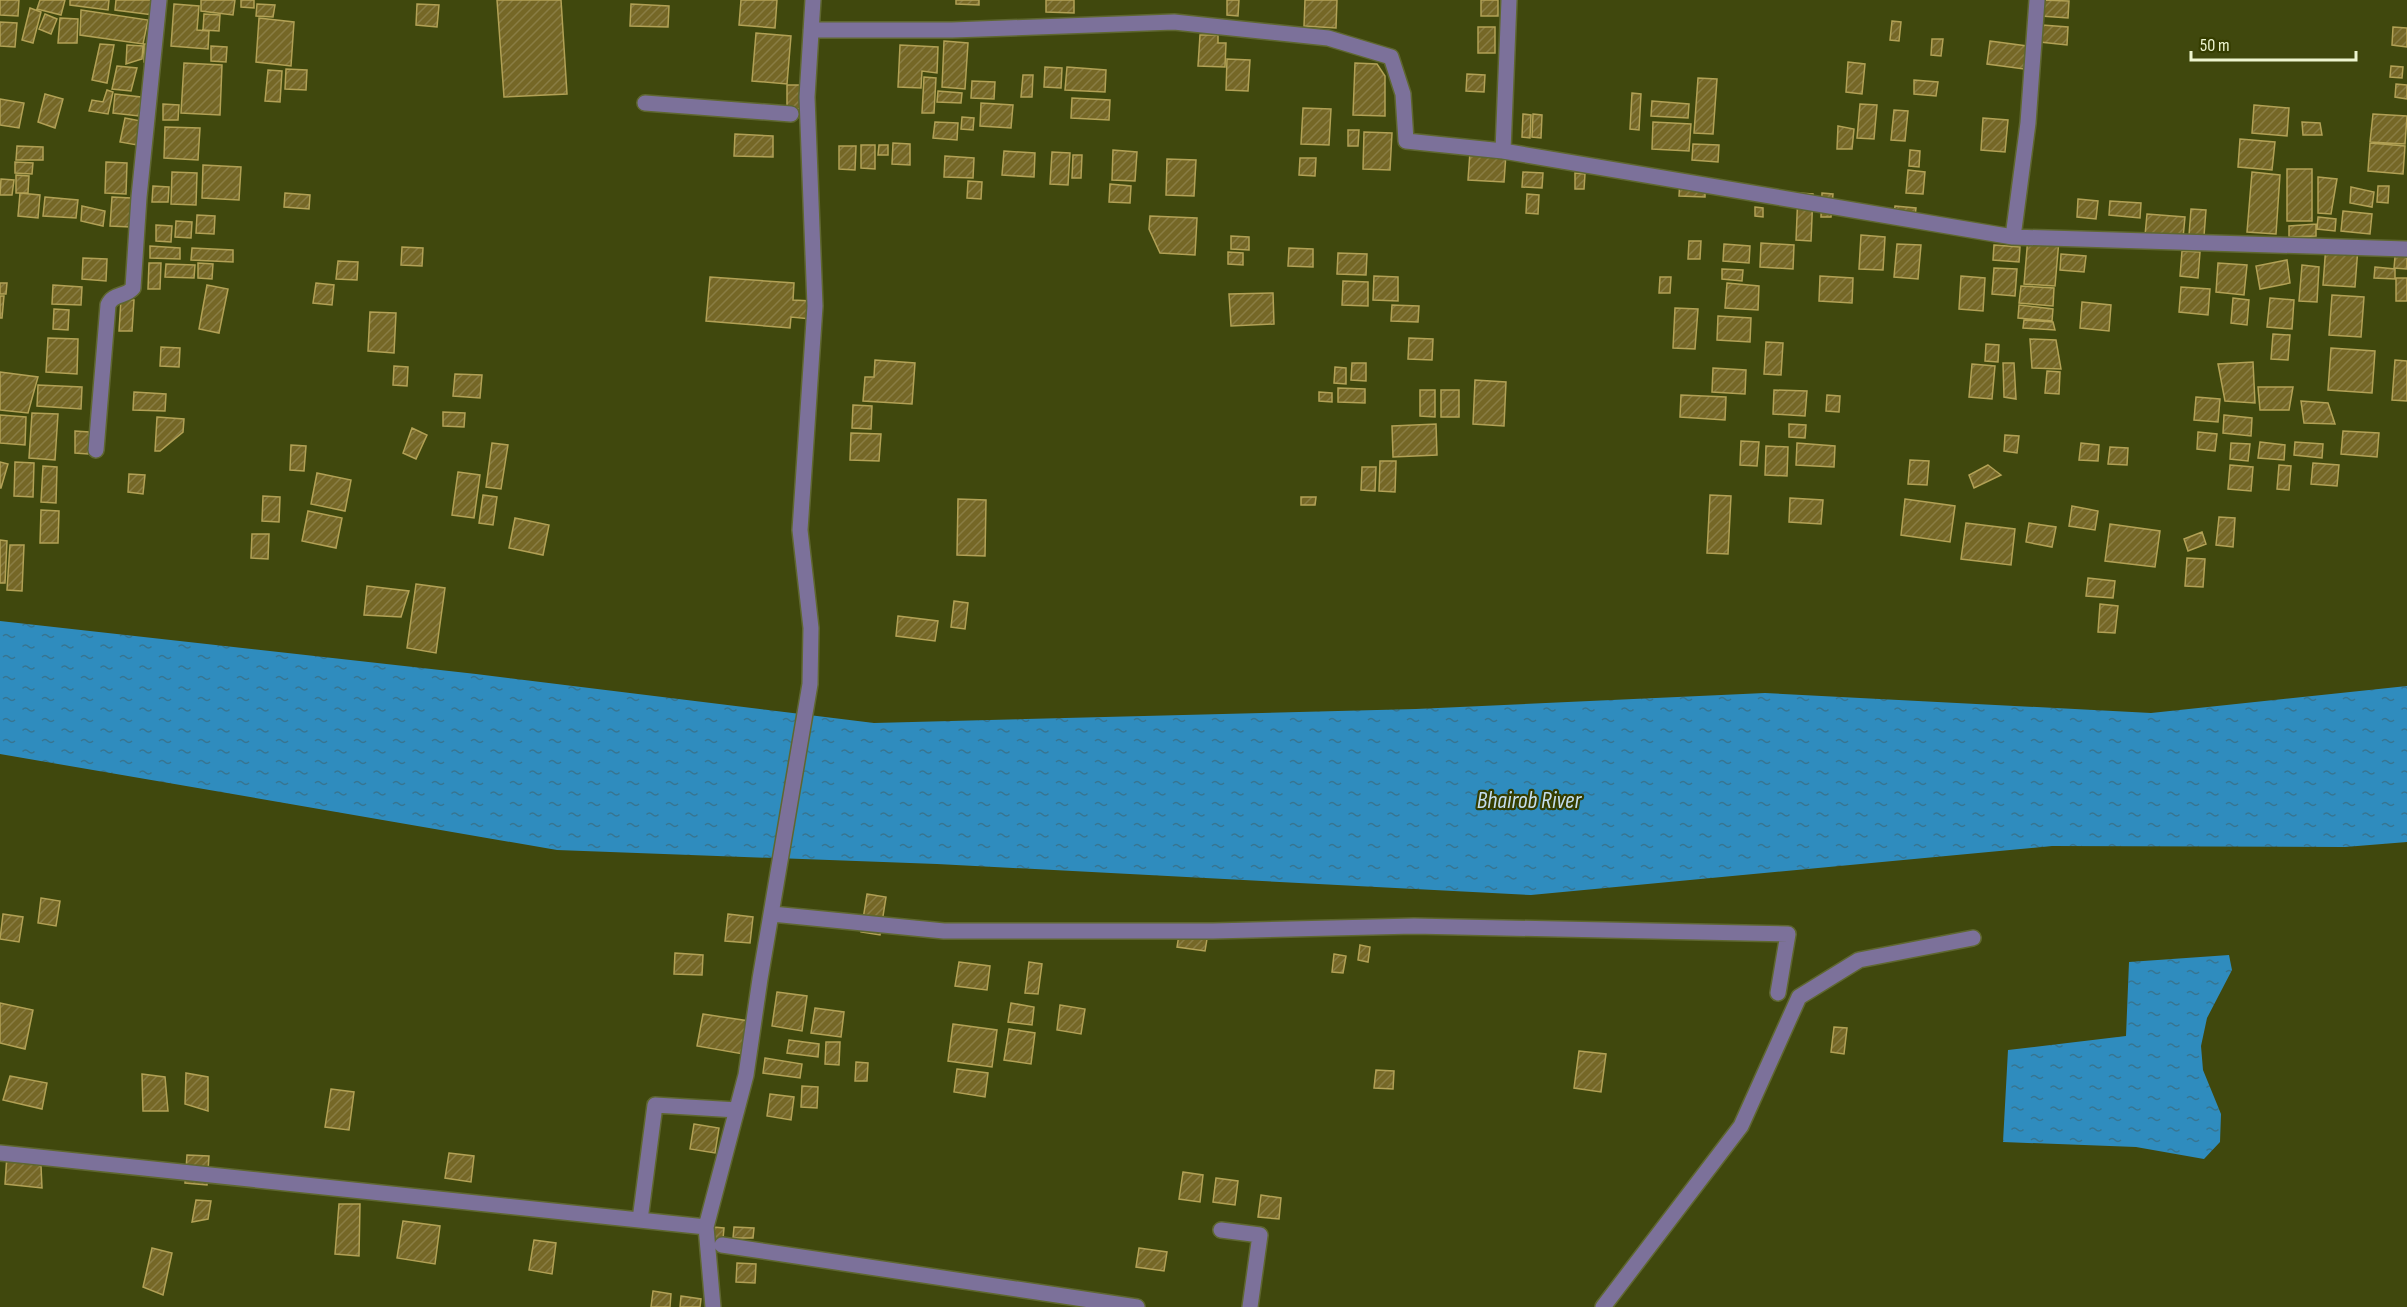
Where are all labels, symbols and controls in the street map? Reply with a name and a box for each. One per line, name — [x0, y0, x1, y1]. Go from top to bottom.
scale bar — [2191, 24, 2356, 62]
text: 50 m — [2200, 35, 2230, 56]
water label: Bhairob River — [1477, 786, 1582, 815]

